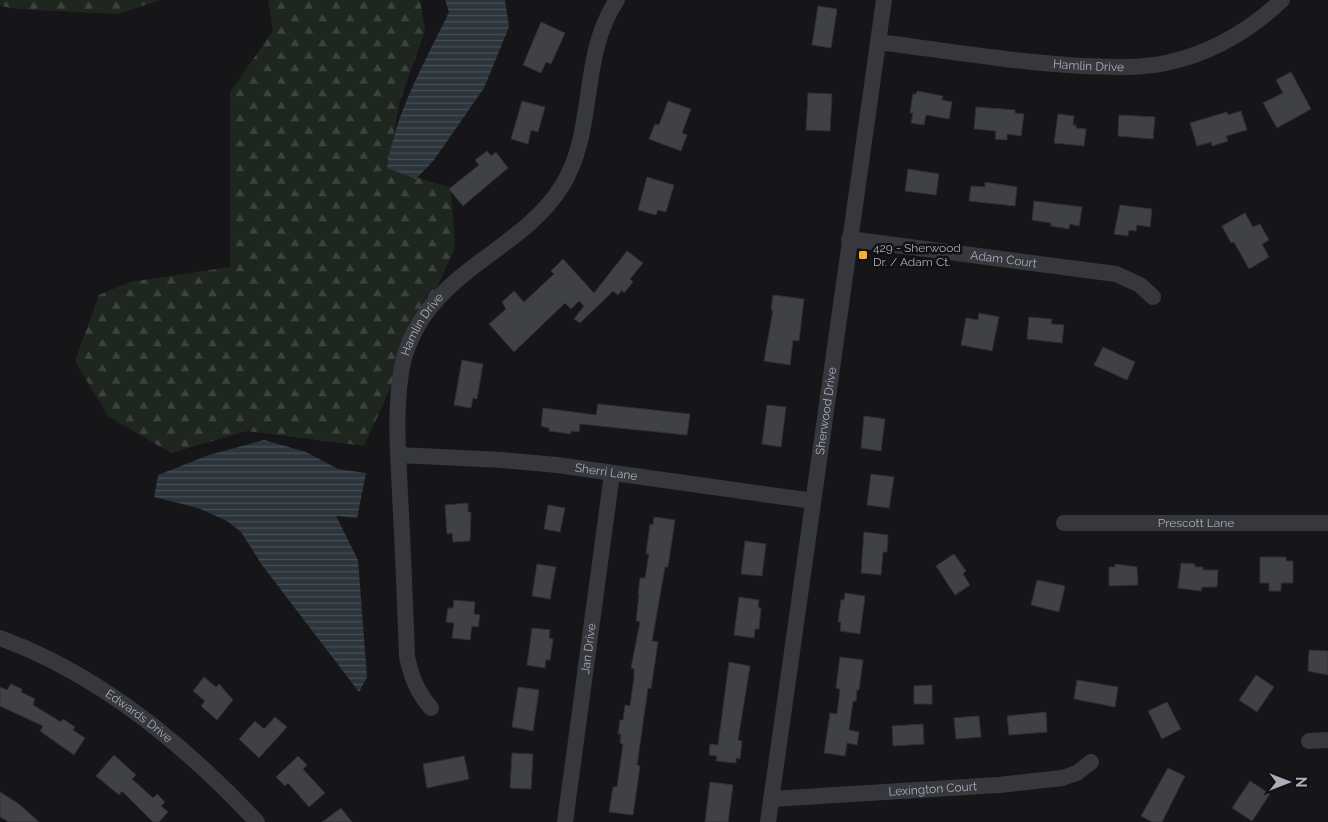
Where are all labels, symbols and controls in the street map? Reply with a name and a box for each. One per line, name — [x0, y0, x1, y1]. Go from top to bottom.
street label: Hamlin Drive — [1053, 57, 1124, 74]
place label: 429 - Sherwood Dr. / Adam Ct. — [873, 241, 961, 269]
street label: Adam Court — [970, 248, 1038, 271]
marker: 429 - Sherwood Dr. / Adam Ct. — [857, 249, 869, 261]
street label: Hamlin Drive — [398, 290, 446, 358]
street label: Sherwood Drive — [813, 366, 839, 456]
street label: Sherri Lane — [574, 461, 638, 483]
street label: Prescott Lane — [1158, 516, 1234, 530]
street label: Jan Drive — [578, 622, 599, 675]
street label: Edwards Drive — [103, 687, 175, 745]
north arrow — [1263, 757, 1313, 807]
text: N — [1293, 777, 1309, 787]
street label: Lexington Court — [888, 779, 977, 799]

